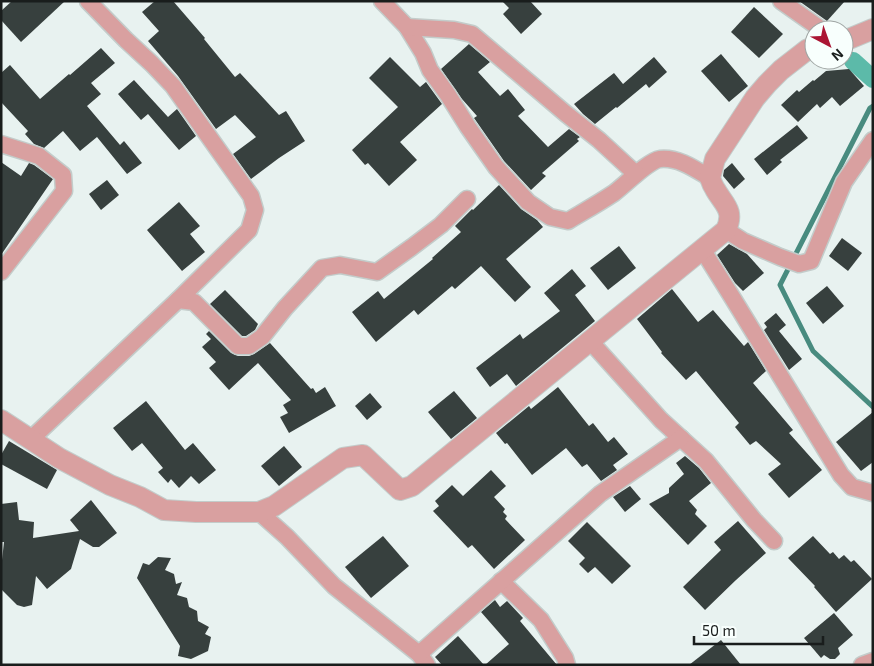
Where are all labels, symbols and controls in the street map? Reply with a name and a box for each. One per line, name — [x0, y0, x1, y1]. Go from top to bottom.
north arrow — [804, 20, 854, 70]
text: N — [828, 45, 847, 65]
scale bar — [694, 614, 823, 646]
text: 50 m — [702, 621, 736, 639]

